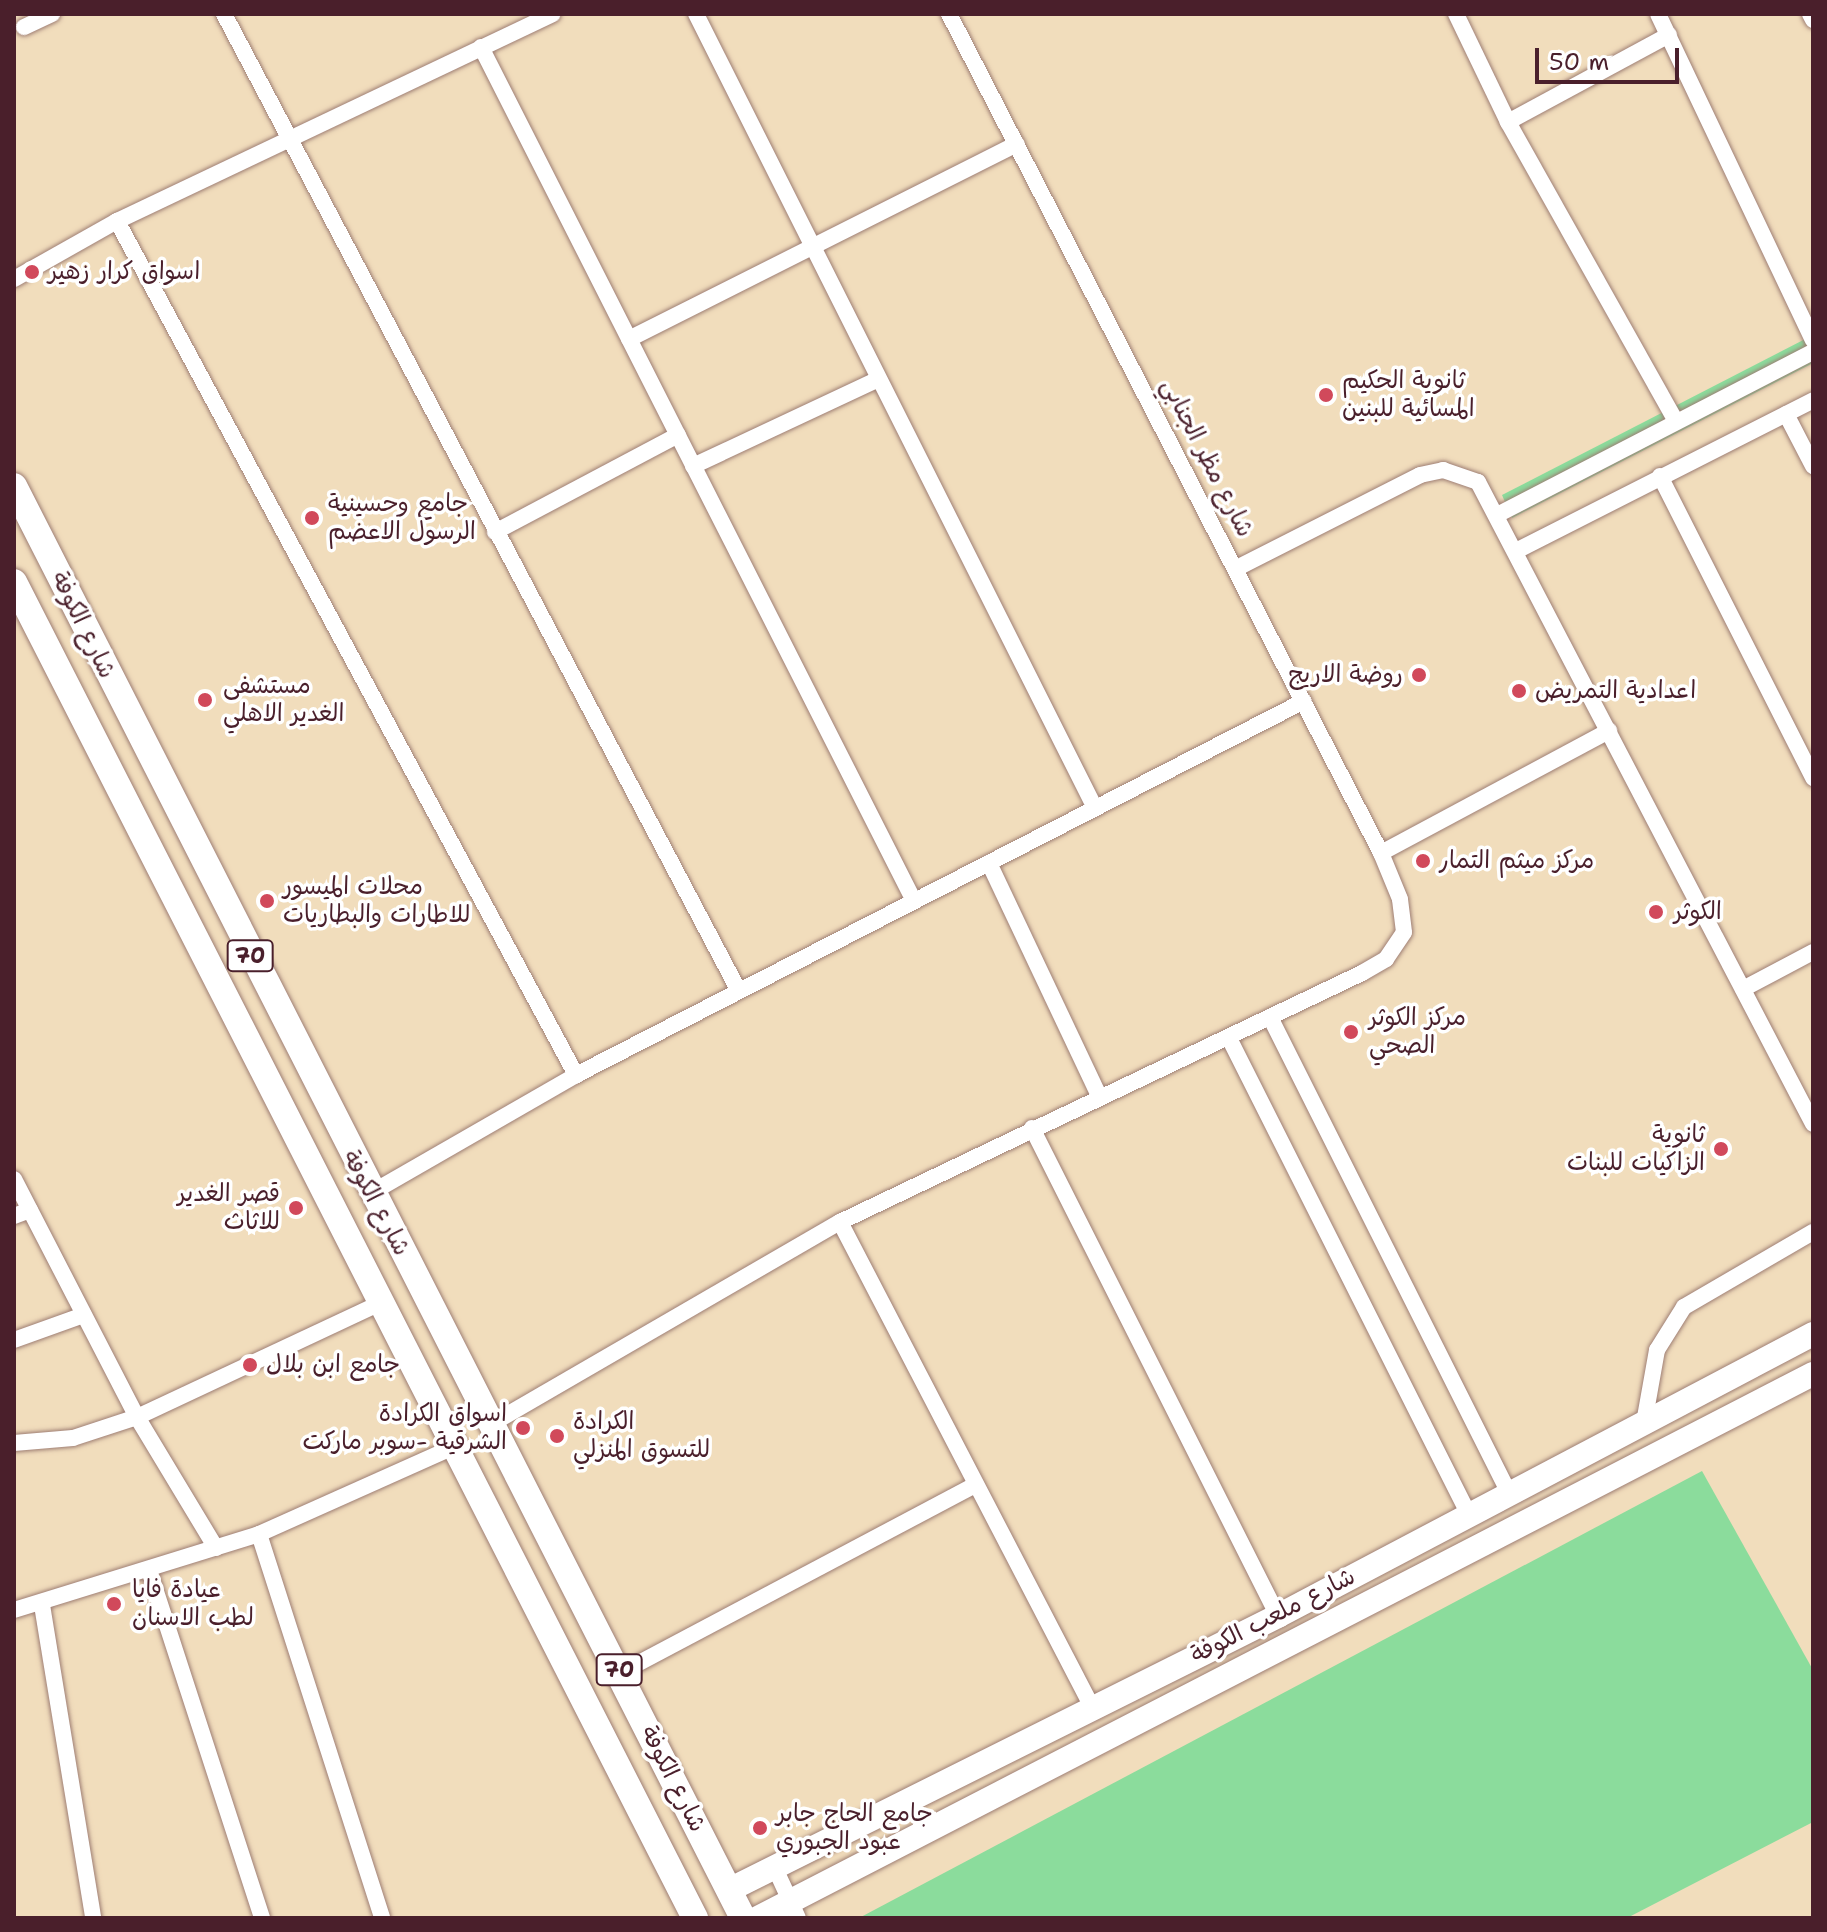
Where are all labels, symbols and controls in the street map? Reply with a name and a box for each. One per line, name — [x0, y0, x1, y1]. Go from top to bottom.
scale bar — [1539, 32, 1683, 82]
text: 50 m — [1549, 46, 1609, 78]
place label: اسواق كرار زهير — [48, 258, 200, 286]
marker: اسواق كرار زهير — [23, 263, 41, 281]
place label: ثانوية الحكيم المسائية للبنين — [1342, 367, 1475, 423]
street label: شارع مظر الجنابي — [1155, 374, 1259, 542]
marker: ثانوية الحكيم المسائية للبنين — [1317, 386, 1335, 404]
place label: جامع وحسينية الرسول الاعضم — [328, 490, 476, 546]
marker: جامع وحسينية الرسول الاعضم — [303, 509, 321, 527]
street label: شارع الكوفة — [45, 567, 121, 683]
place label: روضة الاريج — [1288, 661, 1403, 689]
marker: روضة الاريج — [1410, 666, 1428, 684]
place label: مستشفى الغدير الاهلي — [223, 672, 344, 728]
place label: اعدادية التمريض — [1535, 677, 1696, 705]
marker: اعدادية التمريض — [1510, 682, 1528, 700]
marker: مستشفى الغدير الاهلي — [194, 689, 216, 711]
place label: مركز ميثم التمار — [1439, 847, 1594, 875]
marker: مركز ميثم التمار — [1414, 852, 1432, 870]
place label: محلات الميسور للاطارات والبطاريات — [283, 873, 470, 929]
marker: محلات الميسور للاطارات والبطاريات — [258, 892, 276, 910]
place label: الكوثر — [1674, 898, 1722, 926]
marker: الكوثر — [1645, 901, 1667, 923]
road number: 70 — [226, 938, 274, 974]
place label: مركز الكوثر الصحي — [1369, 1004, 1466, 1060]
marker: مركز الكوثر الصحي — [1340, 1021, 1362, 1043]
place label: ثانوية الزاكيات للبنات — [1567, 1121, 1705, 1177]
marker: ثانوية الزاكيات للبنات — [1712, 1140, 1730, 1158]
street label: شارع الكوفة — [336, 1145, 416, 1261]
place label: قصر الغدير للاثاث — [177, 1180, 280, 1236]
marker: قصر الغدير للاثاث — [287, 1199, 305, 1217]
place label: جامع ابن بلال — [266, 1351, 400, 1379]
marker: جامع ابن بلال — [241, 1356, 259, 1374]
place label: اسواق الكرادة الشرقية -سوبر ماركت — [302, 1400, 507, 1456]
place label: الكرادة للتسوق المنزلي — [573, 1408, 710, 1464]
marker: اسواق الكرادة الشرقية -سوبر ماركت — [514, 1419, 532, 1437]
marker: الكرادة للتسوق المنزلي — [548, 1427, 566, 1445]
street label: شارع ملعب الكوفة — [1186, 1562, 1360, 1670]
place label: عيادة فايا لطب الاسنان — [132, 1576, 254, 1632]
marker: عيادة فايا لطب الاسنان — [103, 1593, 125, 1615]
road number: 70 — [595, 1652, 643, 1688]
street label: شارع الكوفة — [634, 1721, 712, 1837]
place label: جامع الحاج جابر عبود الجبوري — [776, 1800, 933, 1856]
marker: جامع الحاج جابر عبود الجبوري — [751, 1819, 769, 1837]

